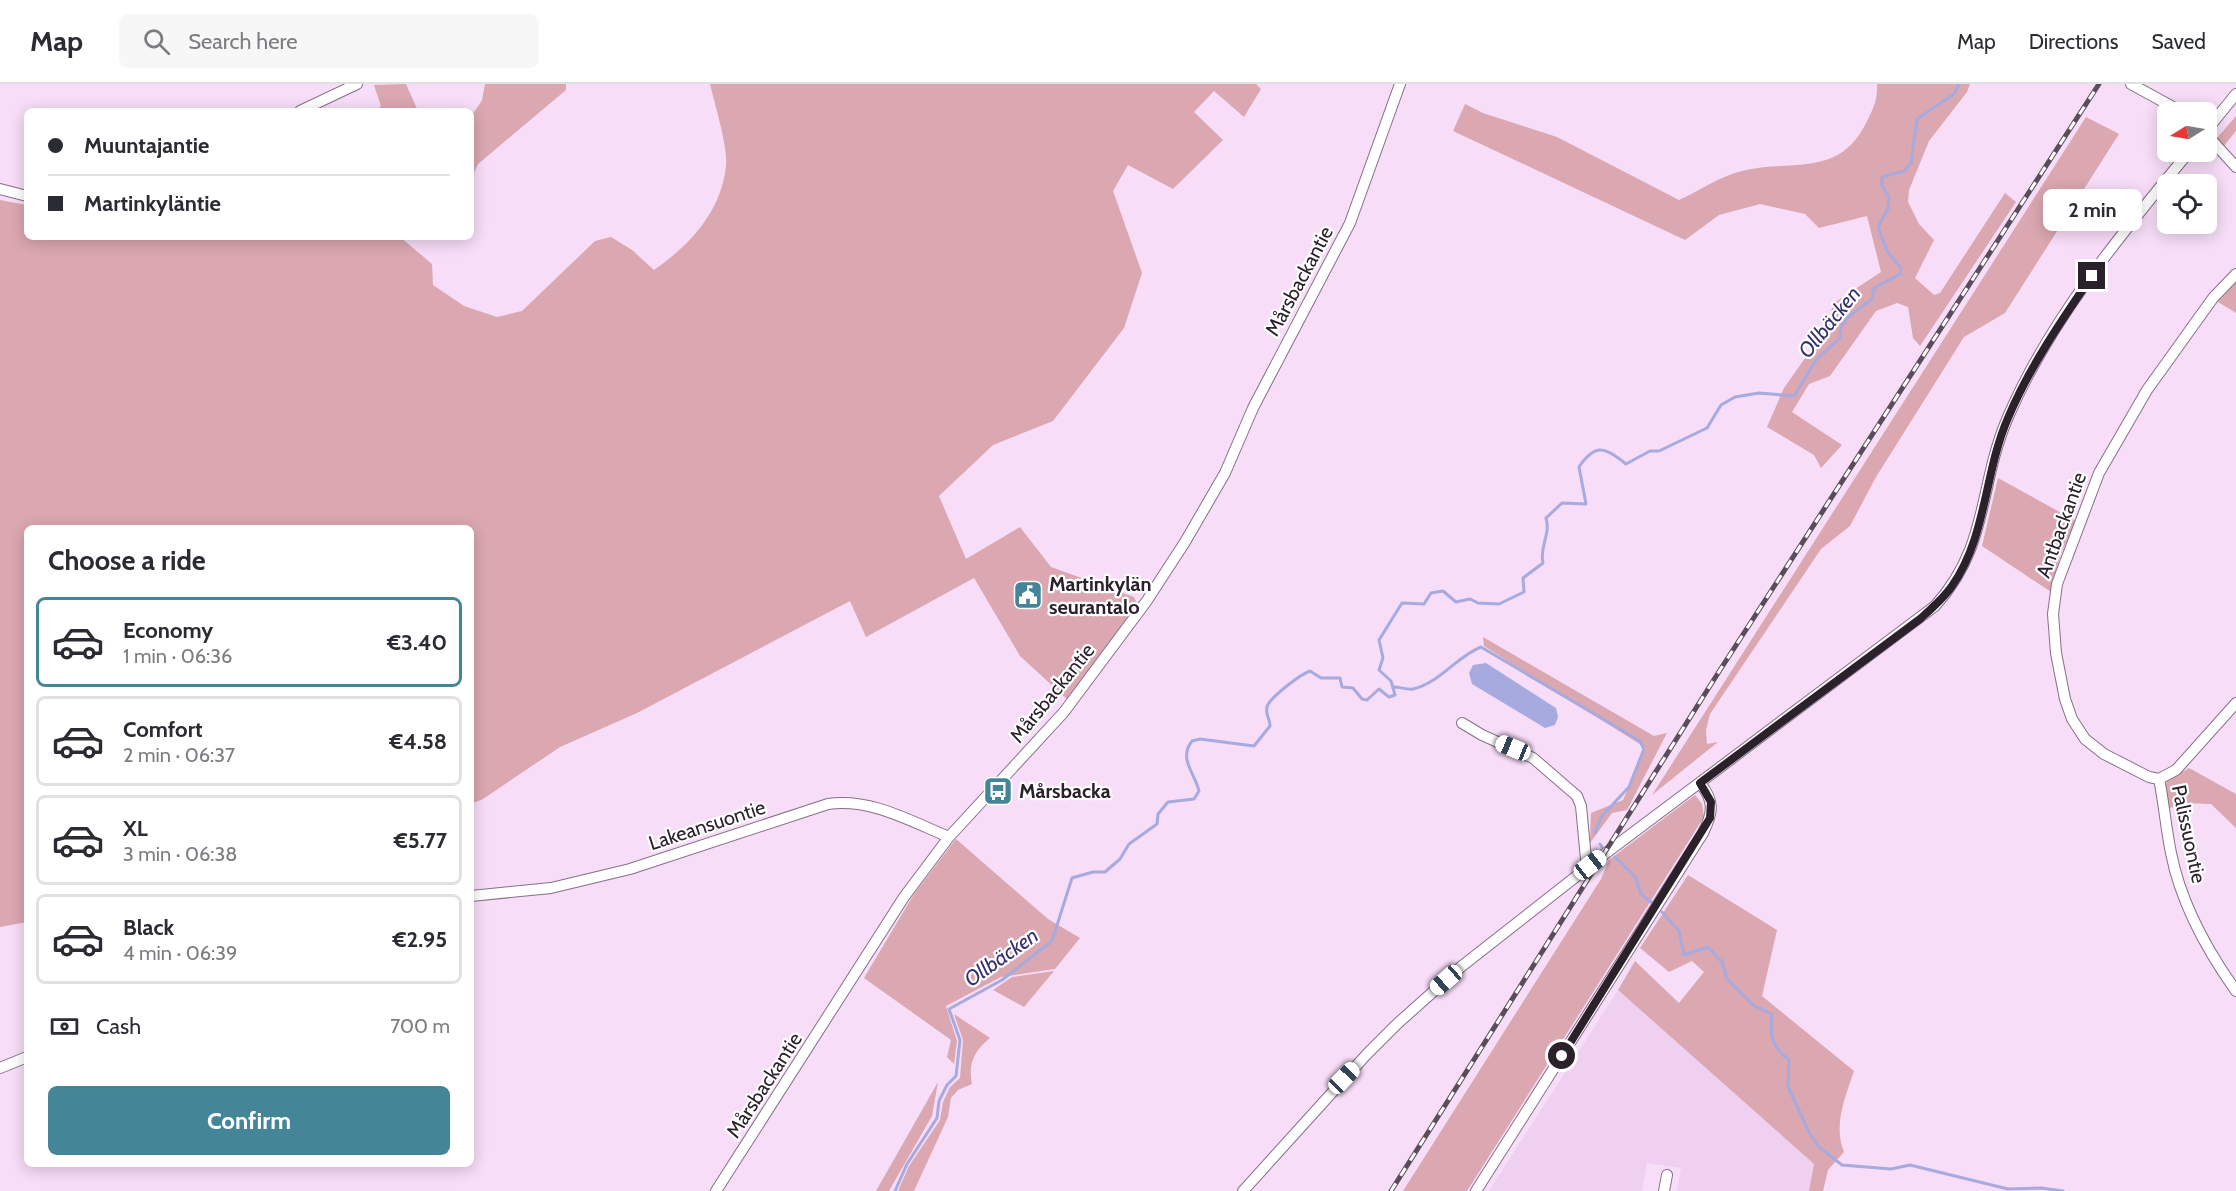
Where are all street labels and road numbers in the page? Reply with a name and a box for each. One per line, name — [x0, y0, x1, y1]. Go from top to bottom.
street label: Mårsbackantie — [1260, 222, 1338, 340]
street label: Antbackantie — [2031, 469, 2091, 581]
street label: Mårsbackantie — [1005, 639, 1099, 747]
street label: Palissuontie — [2167, 783, 2211, 885]
street label: Lakeansuontie — [646, 795, 768, 855]
street label: Mårsbackantie — [721, 1028, 807, 1142]

